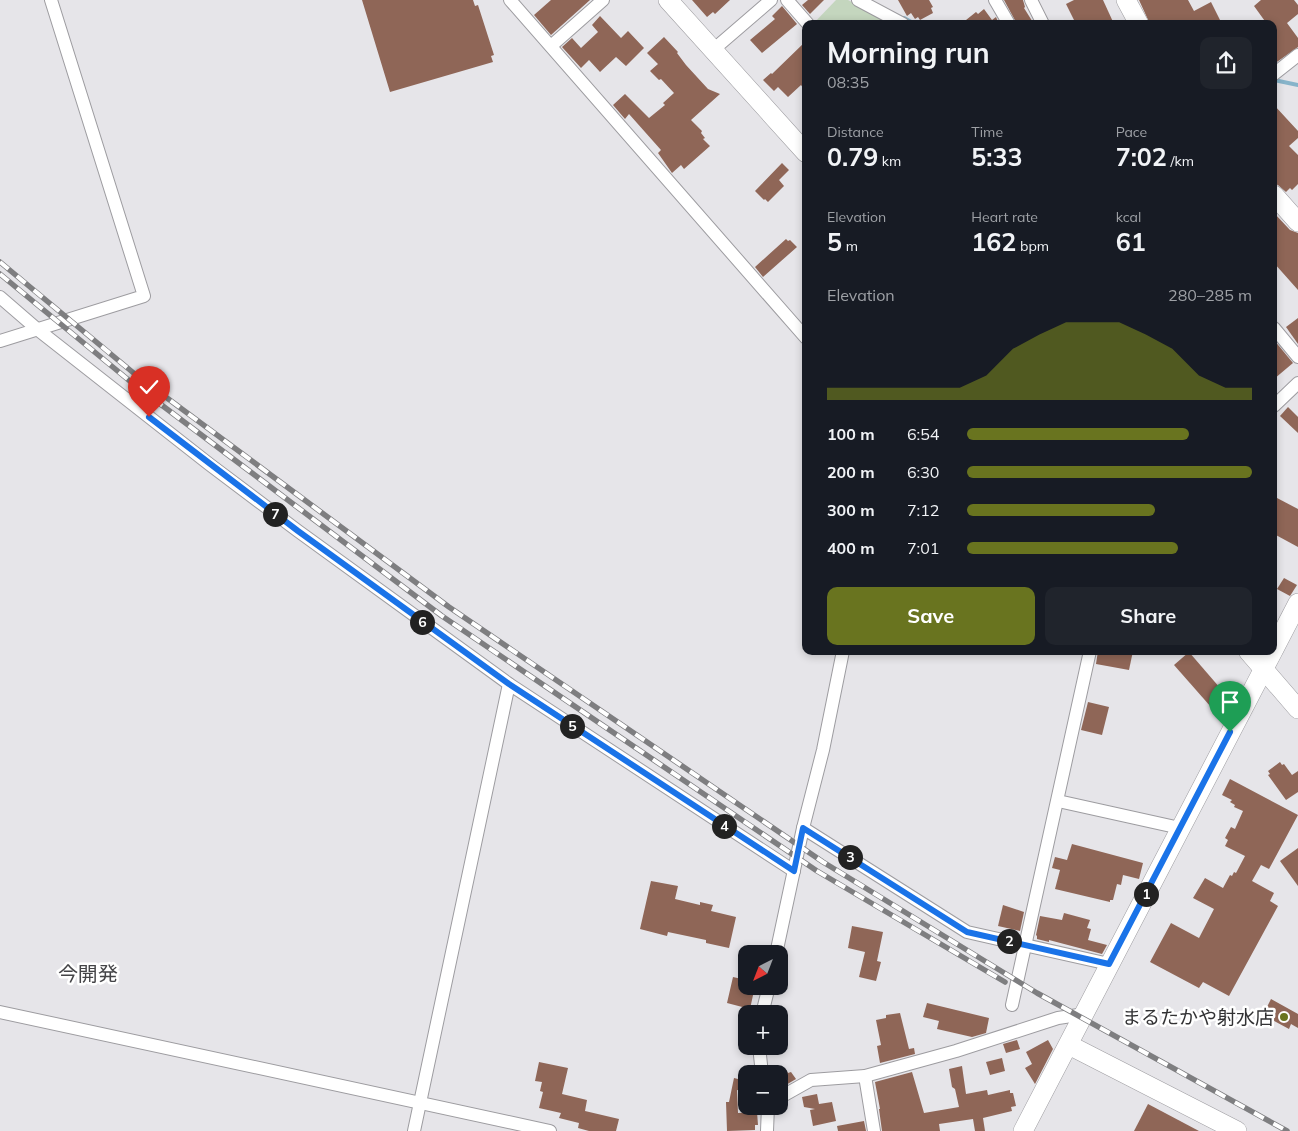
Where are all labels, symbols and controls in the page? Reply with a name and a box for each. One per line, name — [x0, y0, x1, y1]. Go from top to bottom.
text: Morning run — [827, 35, 990, 70]
button: share — [1200, 37, 1252, 89]
text: 08:35 — [827, 72, 869, 92]
text: Distance — [827, 123, 884, 141]
text: Time — [971, 123, 1003, 141]
text: Pace — [1116, 123, 1147, 141]
text: 0.79 — [827, 141, 878, 172]
text: 5:33 — [971, 141, 1023, 172]
text: 7:02 — [1116, 141, 1167, 172]
text: km — [878, 152, 901, 170]
text: /km — [1167, 152, 1194, 170]
text: Elevation — [827, 208, 886, 226]
text: Heart rate — [971, 208, 1038, 226]
text: kcal — [1116, 208, 1141, 226]
text: 5 — [827, 226, 842, 257]
text: 162 — [971, 226, 1016, 257]
text: 61 — [1116, 226, 1146, 257]
text: m — [842, 237, 858, 255]
text: bpm — [1016, 237, 1049, 255]
text: Elevation — [827, 285, 895, 305]
text: 280–285 m — [1168, 285, 1252, 305]
pin — [128, 366, 170, 417]
icon: check — [135, 373, 163, 401]
text: 100 m — [827, 424, 875, 444]
text: 6:54 — [907, 424, 939, 444]
text: 200 m — [827, 462, 875, 482]
text: 6:30 — [907, 462, 939, 482]
text: 300 m — [827, 500, 875, 520]
text: 7:12 — [907, 500, 939, 520]
pin: 7 — [262, 502, 288, 526]
text: 7 — [271, 505, 280, 523]
text: 400 m — [827, 538, 875, 558]
text: 7:01 — [907, 538, 939, 558]
button: Save — [827, 587, 1035, 645]
button: Share — [1045, 587, 1252, 645]
pin: 6 — [410, 610, 434, 634]
text: 6 — [418, 613, 427, 631]
pin — [1209, 681, 1251, 732]
icon: arrive — [1216, 688, 1244, 716]
pin: 5 — [560, 714, 584, 738]
text: 5 — [568, 717, 577, 735]
pin: 4 — [712, 814, 736, 838]
text: 4 — [720, 817, 729, 835]
pin: 3 — [838, 844, 862, 870]
text: 3 — [846, 848, 855, 866]
pin: 1 — [1134, 882, 1158, 906]
text: 1 — [1142, 885, 1151, 903]
pin: 2 — [996, 928, 1022, 954]
text: 2 — [1005, 932, 1014, 950]
north arrow — [738, 945, 788, 995]
map controls — [738, 945, 788, 1115]
district label: 今開発 — [58, 961, 118, 986]
button: + — [738, 1005, 788, 1055]
place label: まるたかや射水店 — [1122, 1005, 1274, 1029]
marker: まるたかや射水店 — [1278, 1011, 1290, 1023]
button: − — [738, 1065, 788, 1115]

